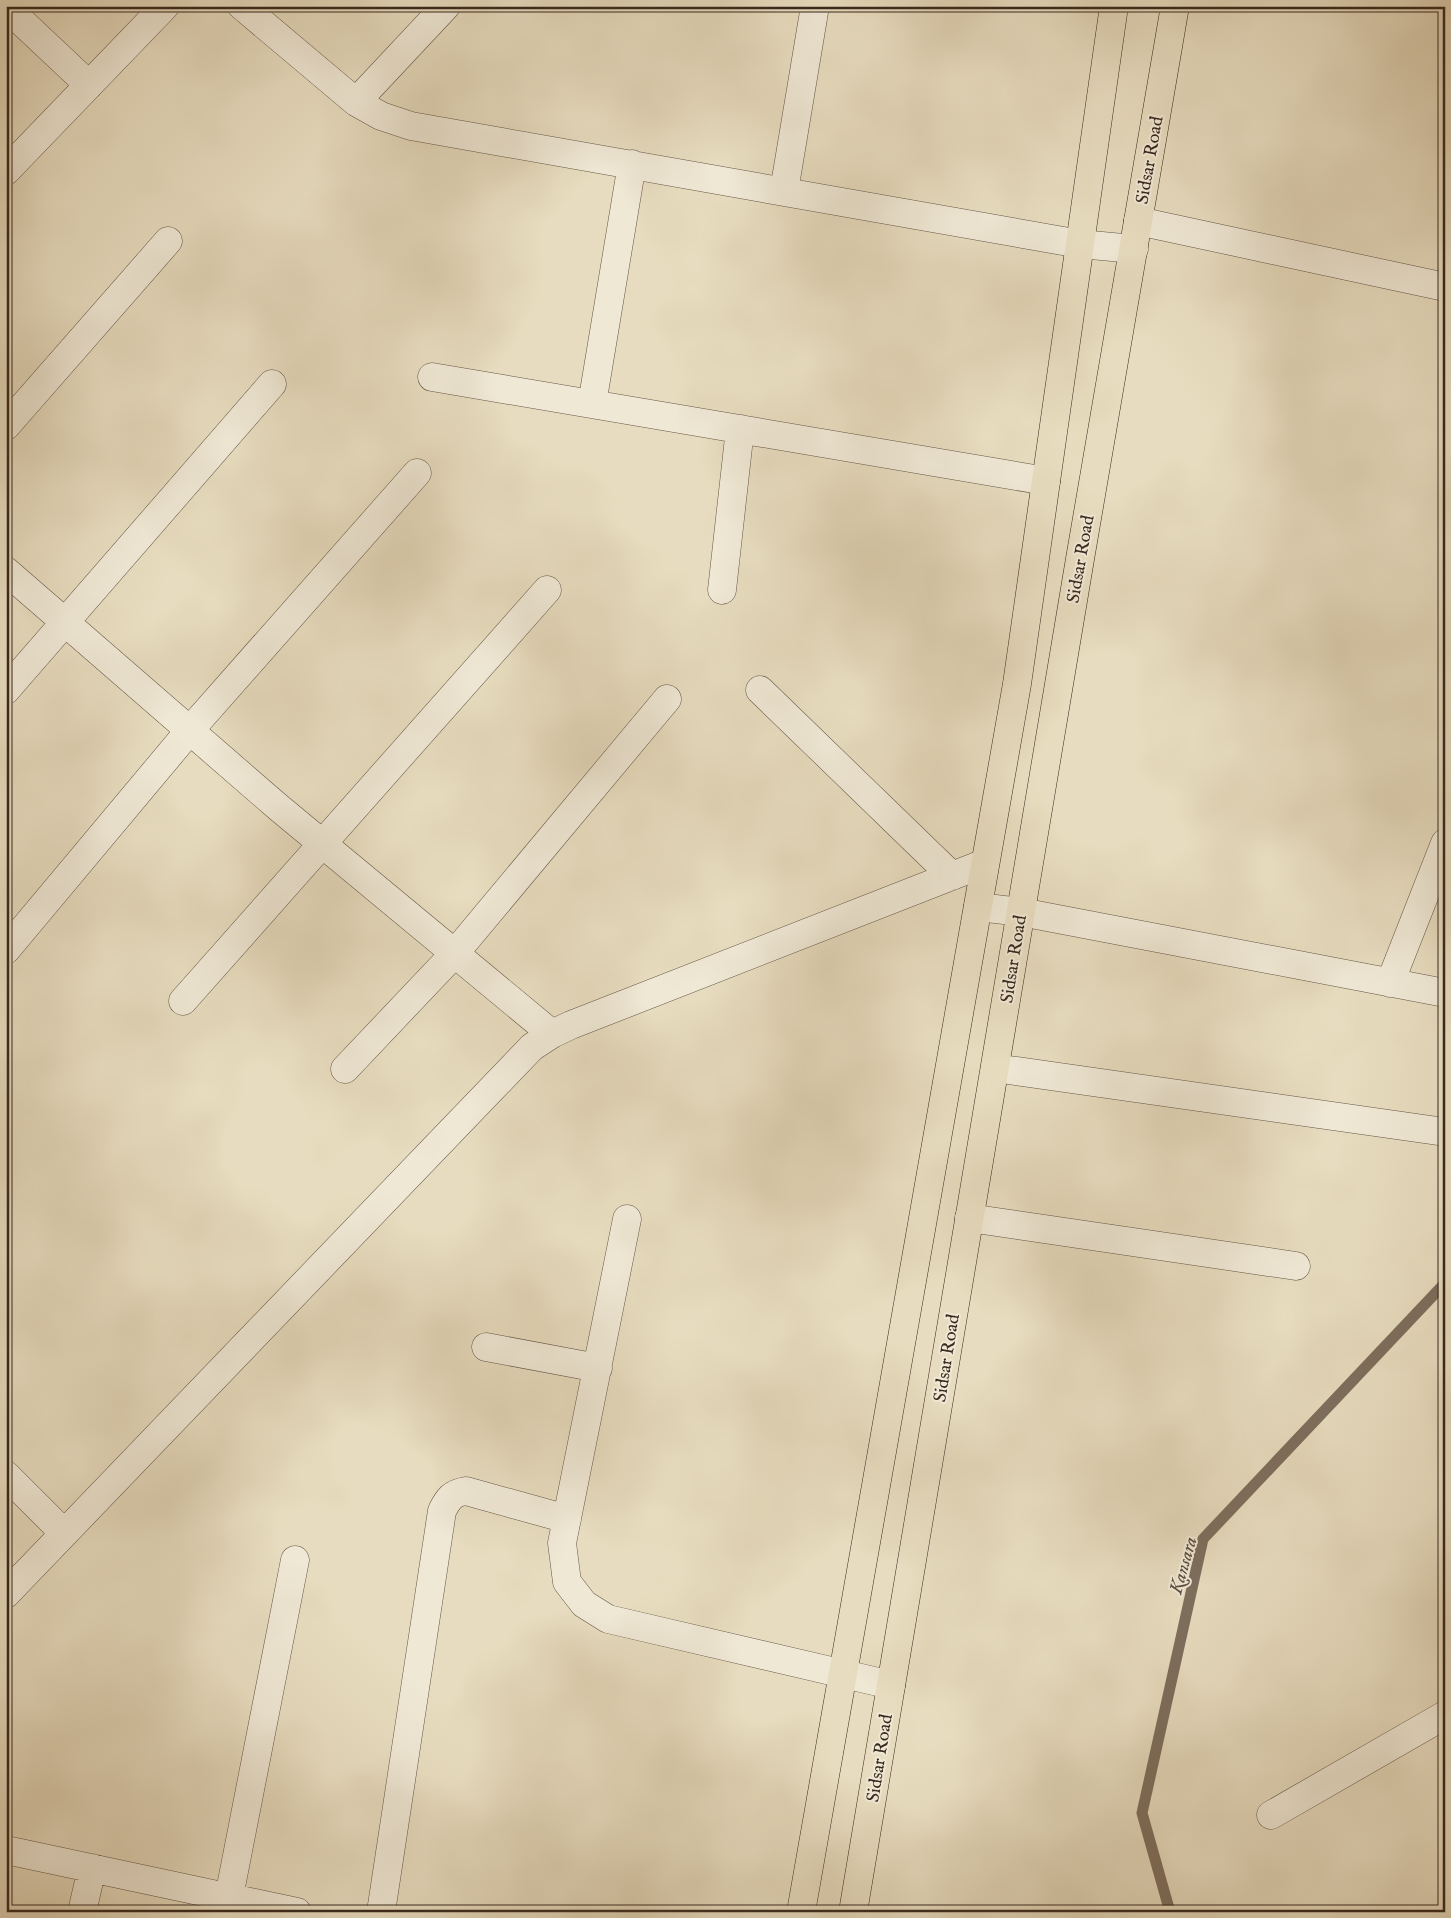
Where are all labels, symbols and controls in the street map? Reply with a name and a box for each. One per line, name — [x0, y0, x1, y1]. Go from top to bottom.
street label: Sidsar Road — [1131, 114, 1170, 206]
street label: Sidsar Road — [1062, 513, 1101, 605]
street label: Sidsar Road — [996, 913, 1033, 1005]
street label: Sidsar Road — [929, 1312, 966, 1404]
water label: Kansara — [1164, 1534, 1204, 1598]
street label: Sidsar Road — [862, 1712, 899, 1804]

